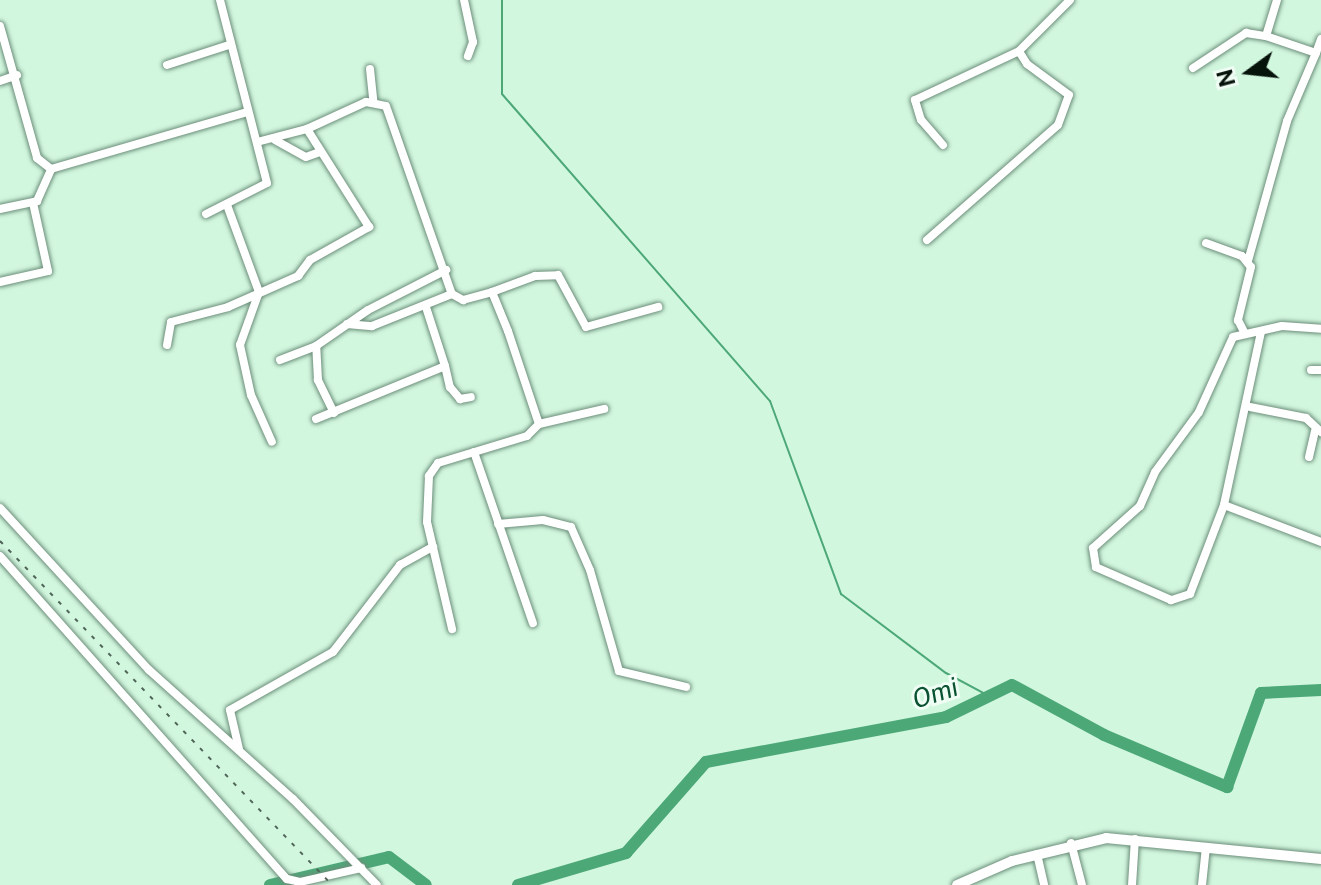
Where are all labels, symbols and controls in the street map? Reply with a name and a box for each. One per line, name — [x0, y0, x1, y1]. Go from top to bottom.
north arrow — [1209, 32, 1289, 112]
text: N — [1211, 67, 1241, 90]
water label: Omi — [908, 671, 962, 715]

